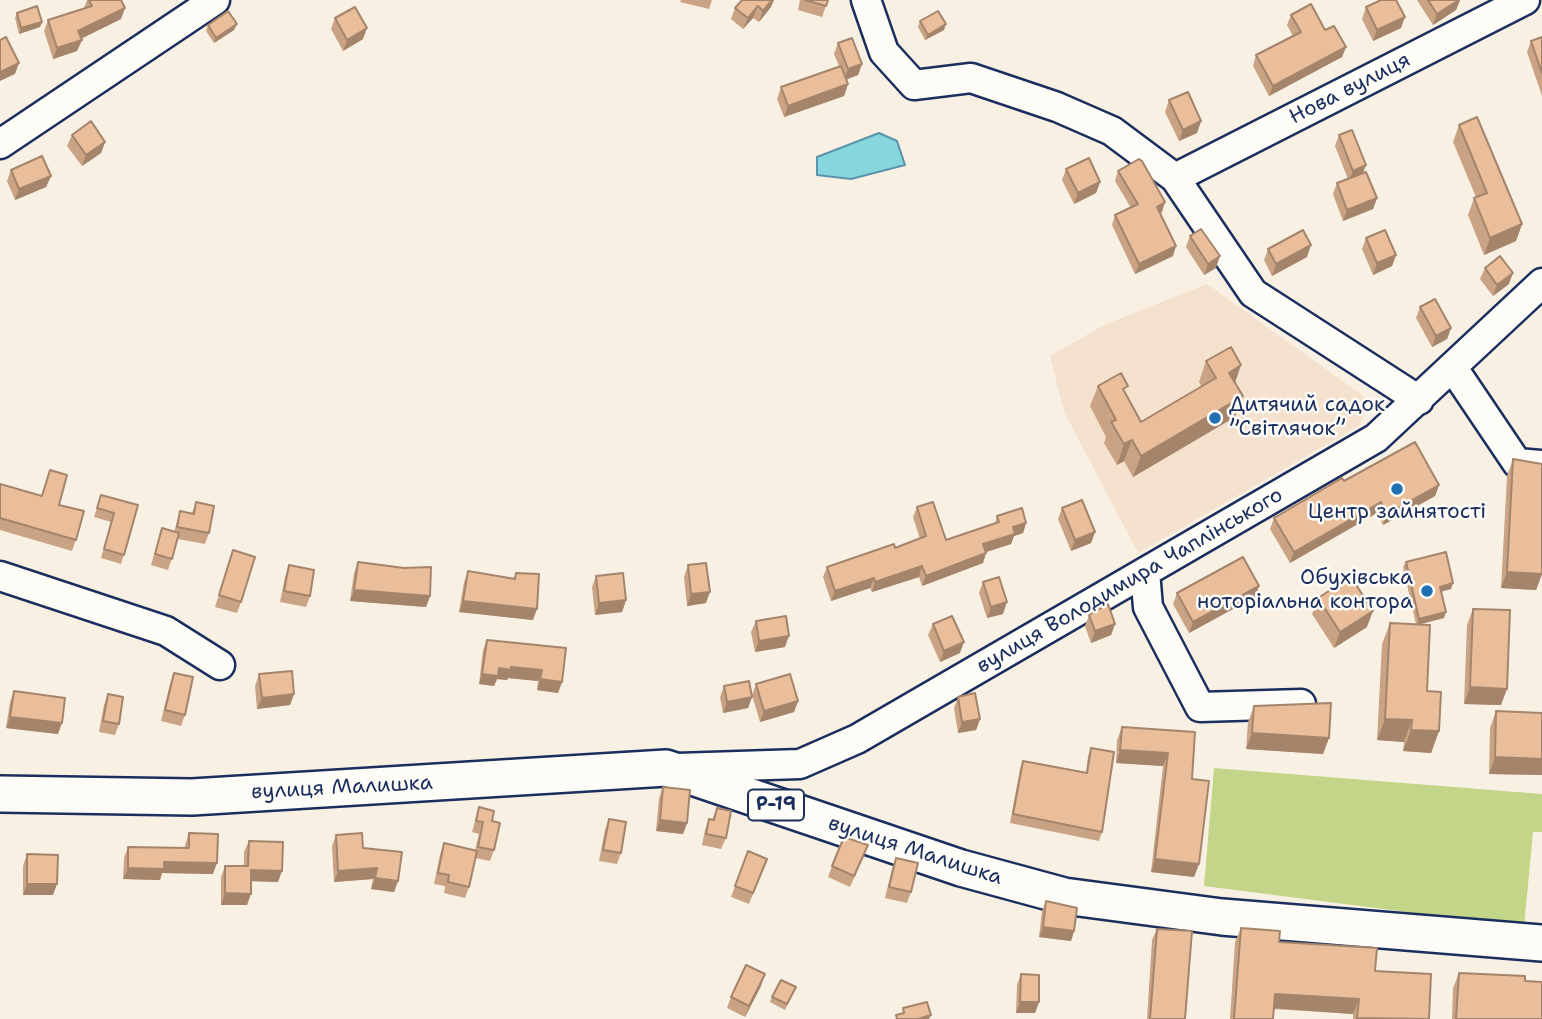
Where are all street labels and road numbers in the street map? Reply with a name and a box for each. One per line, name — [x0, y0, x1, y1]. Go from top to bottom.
street label: Нова вулиця — [1285, 48, 1415, 130]
street label: вулиця Володимира Чаплінського — [972, 483, 1288, 679]
street label: вулиця Малишка — [251, 771, 433, 805]
road number: Р-19 — [748, 790, 804, 820]
street label: вулиця Малишка — [825, 811, 1005, 891]

